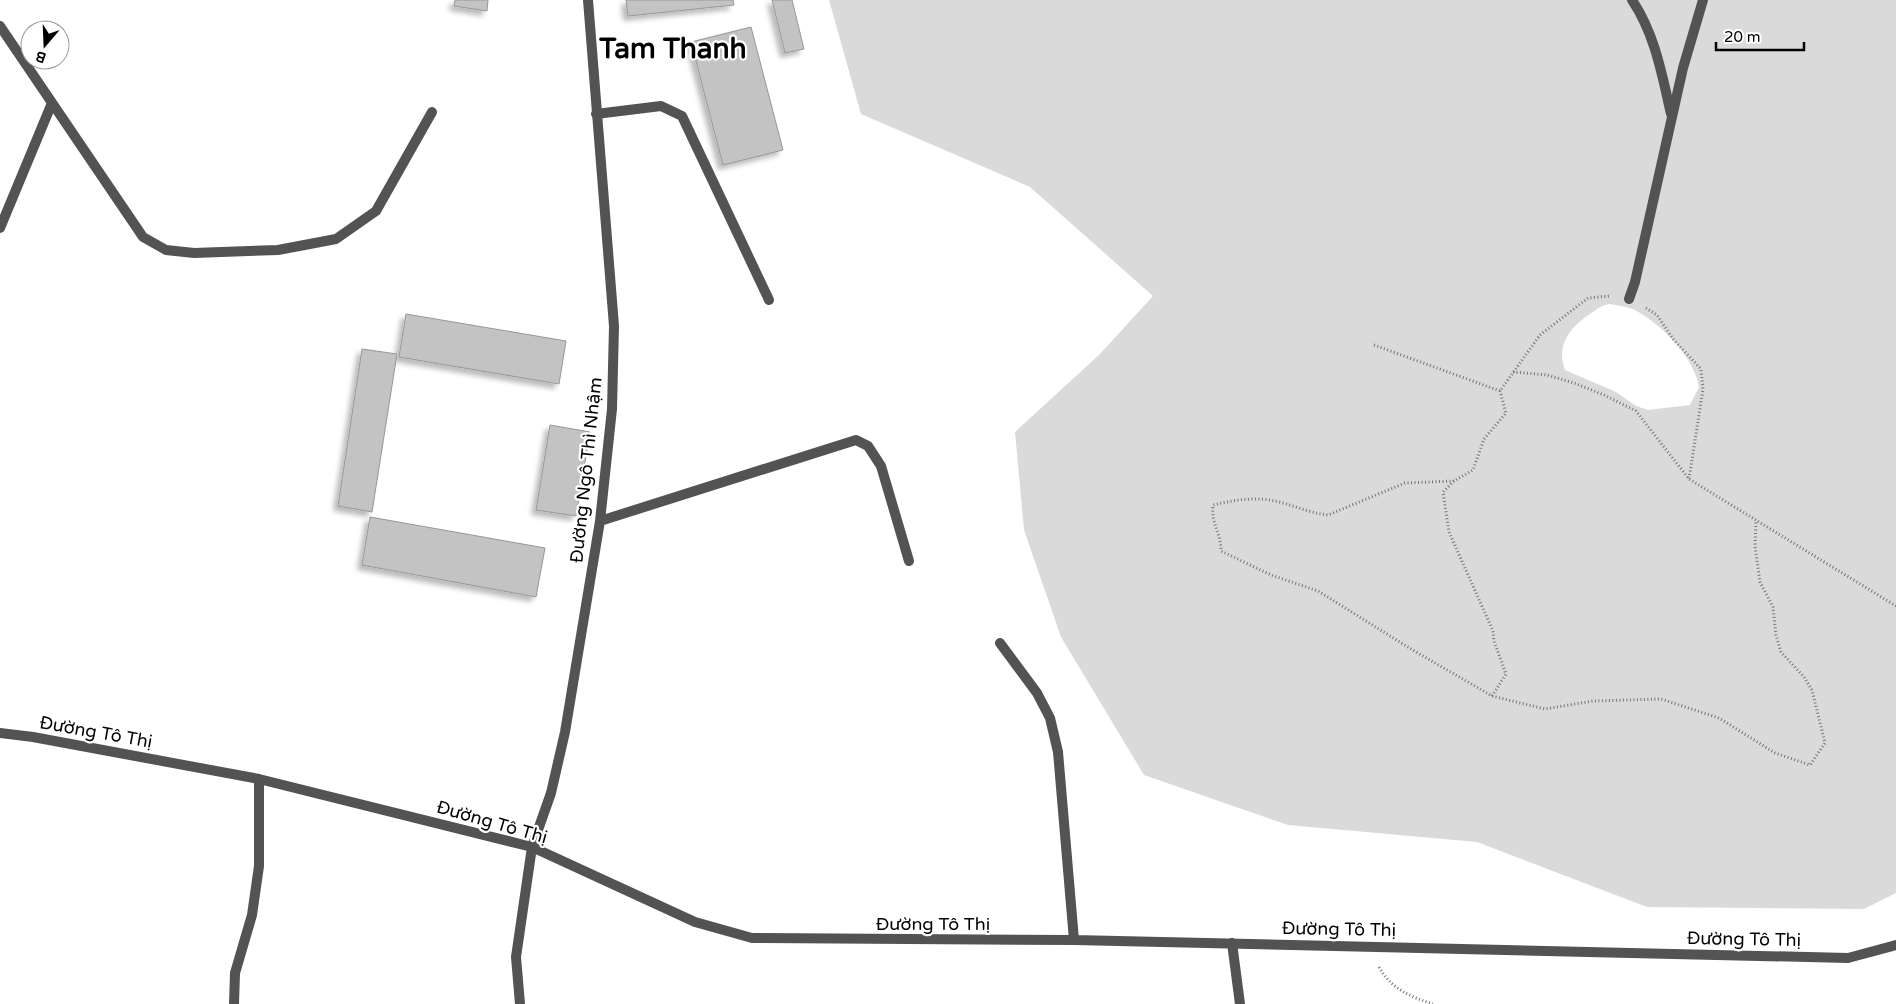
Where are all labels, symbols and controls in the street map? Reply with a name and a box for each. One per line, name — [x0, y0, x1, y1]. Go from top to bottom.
north arrow — [20, 20, 70, 70]
scale bar — [1716, 20, 1804, 52]
text: 20 m — [1724, 28, 1761, 46]
district label: Tam Thanh — [598, 32, 747, 66]
text: B — [33, 47, 48, 66]
street label: Đường Ngô Thì Nhậm — [565, 376, 607, 564]
street label: Đường Tô Thị — [38, 711, 154, 753]
street label: Đường Tô Thị — [434, 796, 550, 848]
street label: Đường Tô Thị — [876, 913, 990, 935]
street label: Đường Tô Thị — [1282, 917, 1396, 941]
street label: Đường Tô Thị — [1687, 927, 1801, 951]

